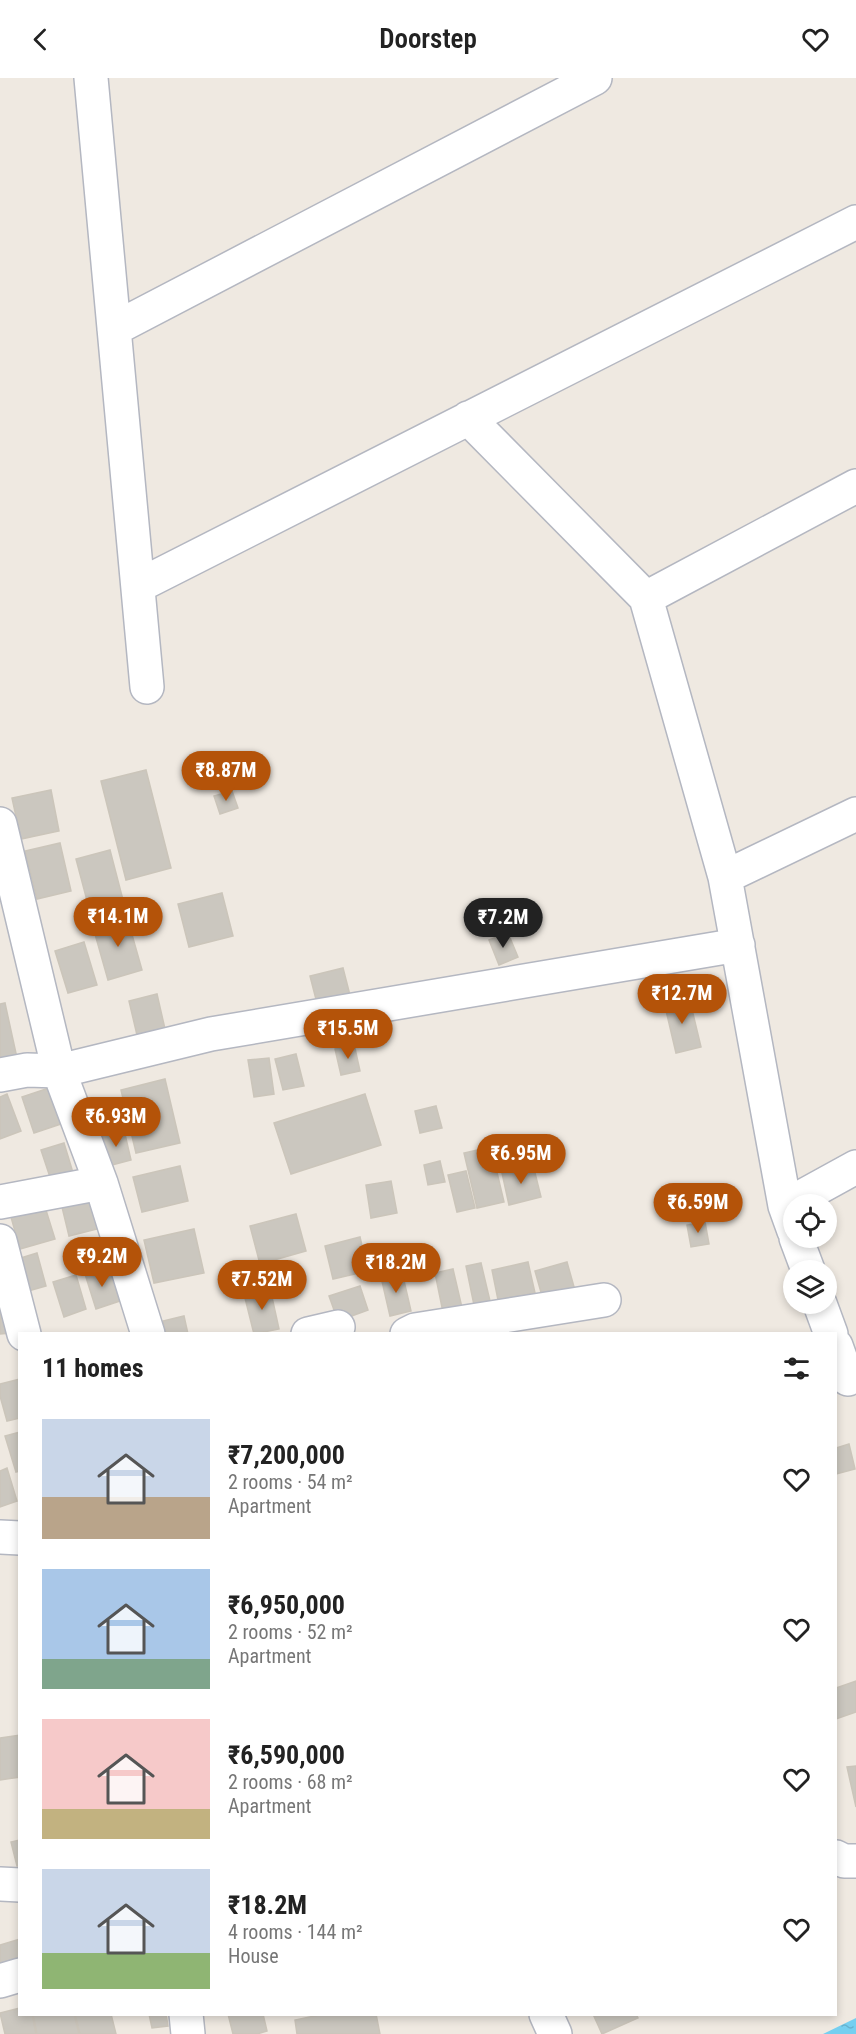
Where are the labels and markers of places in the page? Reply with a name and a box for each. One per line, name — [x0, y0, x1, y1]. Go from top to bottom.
pin: ₹8.87M — [177, 751, 275, 802]
pin: ₹14.1M — [69, 897, 167, 948]
pin: ₹7.2M — [461, 898, 545, 949]
pin: ₹12.7M — [633, 974, 731, 1025]
pin: ₹15.5M — [299, 1009, 397, 1060]
pin: ₹6.93M — [67, 1097, 165, 1148]
pin: ₹6.95M — [472, 1134, 570, 1185]
pin: ₹6.59M — [649, 1183, 747, 1234]
pin: ₹9.2M — [60, 1237, 144, 1288]
pin: ₹18.2M — [347, 1243, 445, 1294]
pin: ₹7.52M — [213, 1260, 311, 1311]

